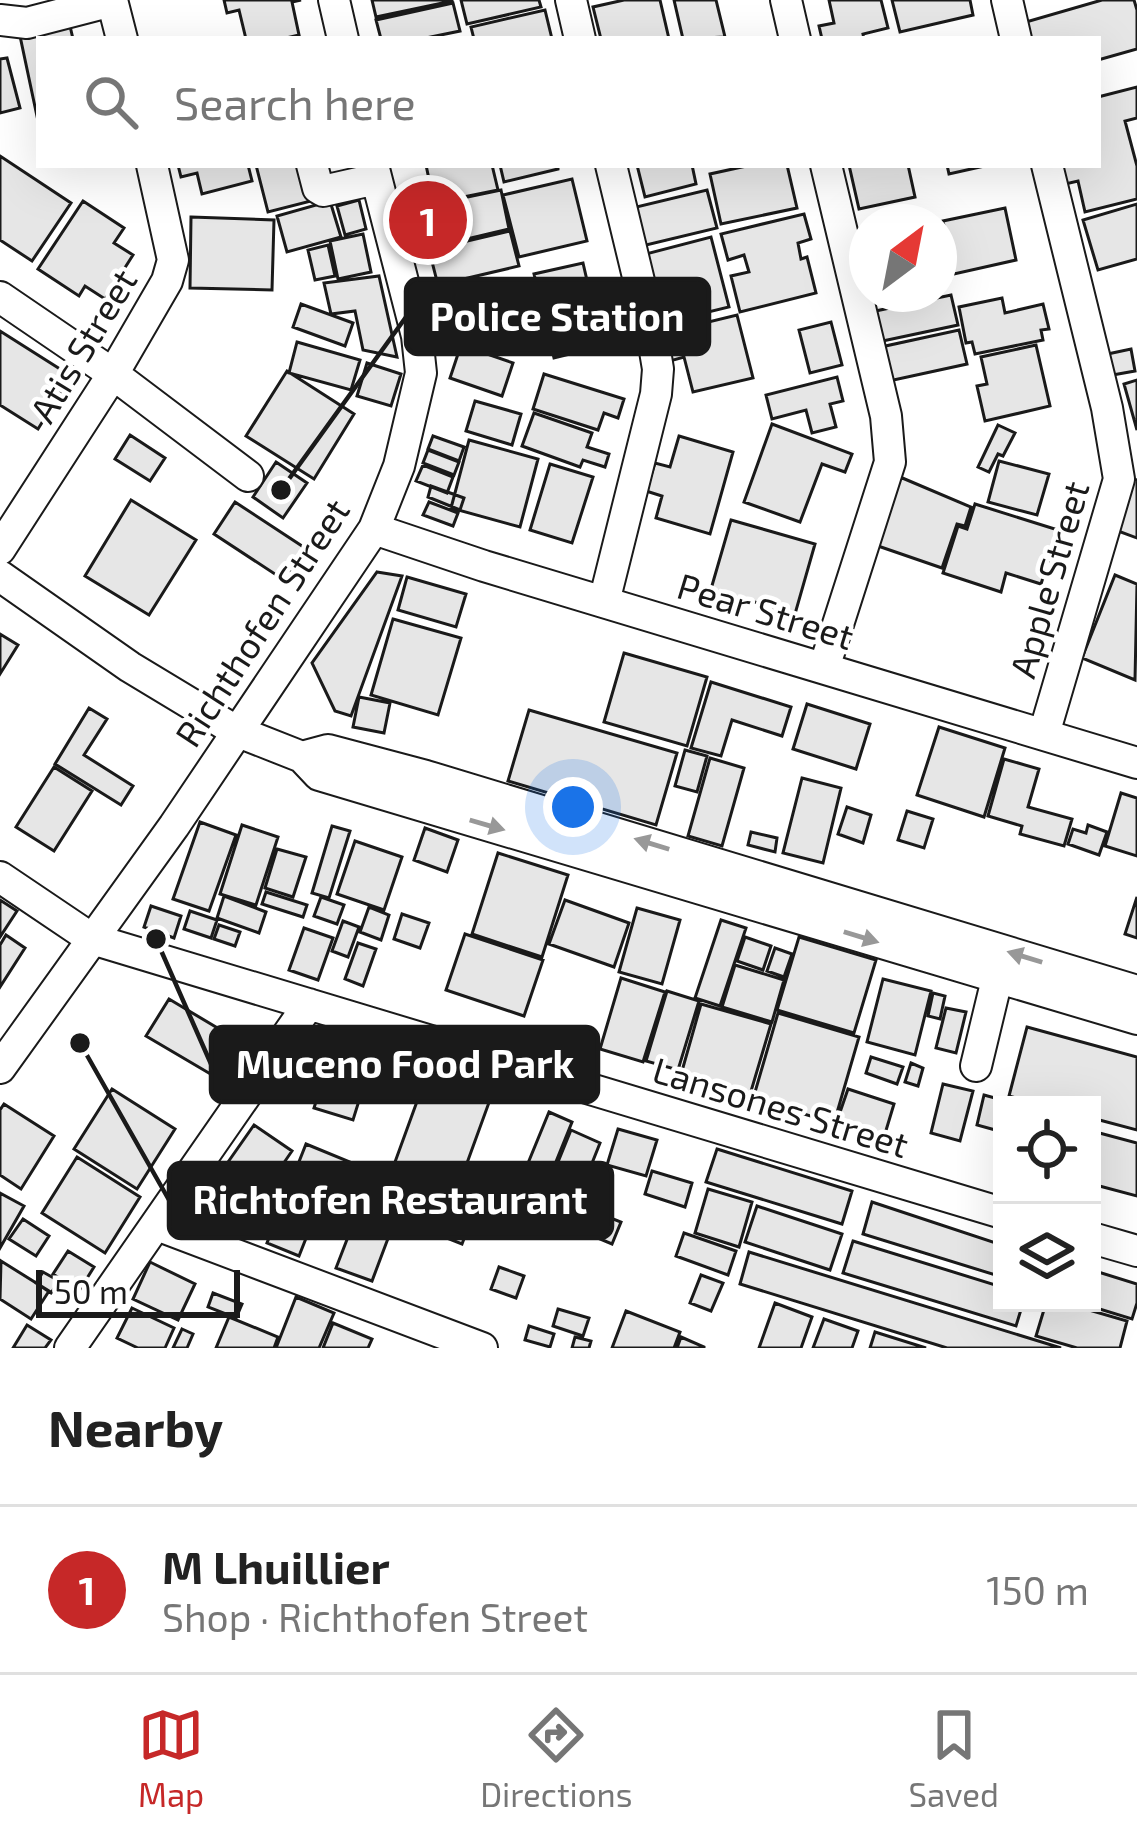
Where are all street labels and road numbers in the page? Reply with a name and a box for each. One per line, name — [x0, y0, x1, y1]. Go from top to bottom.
street label: Atis Street — [20, 261, 144, 429]
street label: Apple Street — [999, 476, 1097, 682]
street label: Richthofen Street — [165, 490, 357, 754]
street label: Pear Street — [673, 563, 859, 657]
street label: Lansones Street — [648, 1047, 914, 1165]

